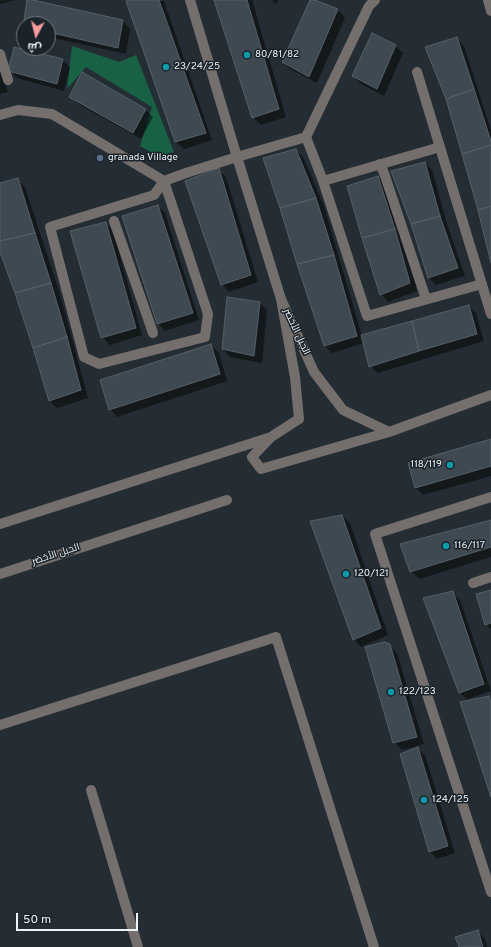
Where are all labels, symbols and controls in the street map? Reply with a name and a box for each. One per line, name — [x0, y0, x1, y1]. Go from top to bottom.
north arrow — [16, 16, 56, 56]
text: ش — [27, 39, 43, 55]
place label: 80/81/82 — [255, 49, 299, 61]
marker: 80/81/82 — [242, 50, 252, 60]
place label: 23/24/25 — [174, 61, 220, 73]
marker: 23/24/25 — [161, 62, 171, 72]
place label: granada Village — [108, 152, 178, 164]
marker: granada Village — [95, 153, 105, 163]
street label: الجبل الأخضر — [280, 307, 312, 357]
place label: 118/119 — [410, 459, 442, 471]
marker: 118/119 — [445, 460, 455, 470]
place label: 116/117 — [454, 540, 485, 552]
marker: 116/117 — [441, 541, 451, 551]
street label: الجبل الأخضر — [31, 542, 81, 568]
place label: 120/121 — [354, 568, 389, 580]
marker: 120/121 — [341, 569, 351, 579]
place label: 122/123 — [399, 686, 436, 698]
marker: 122/123 — [386, 687, 396, 697]
place label: 124/125 — [432, 794, 469, 806]
marker: 124/125 — [419, 795, 429, 805]
scale bar — [18, 905, 140, 931]
text: 50 m — [23, 912, 51, 928]

